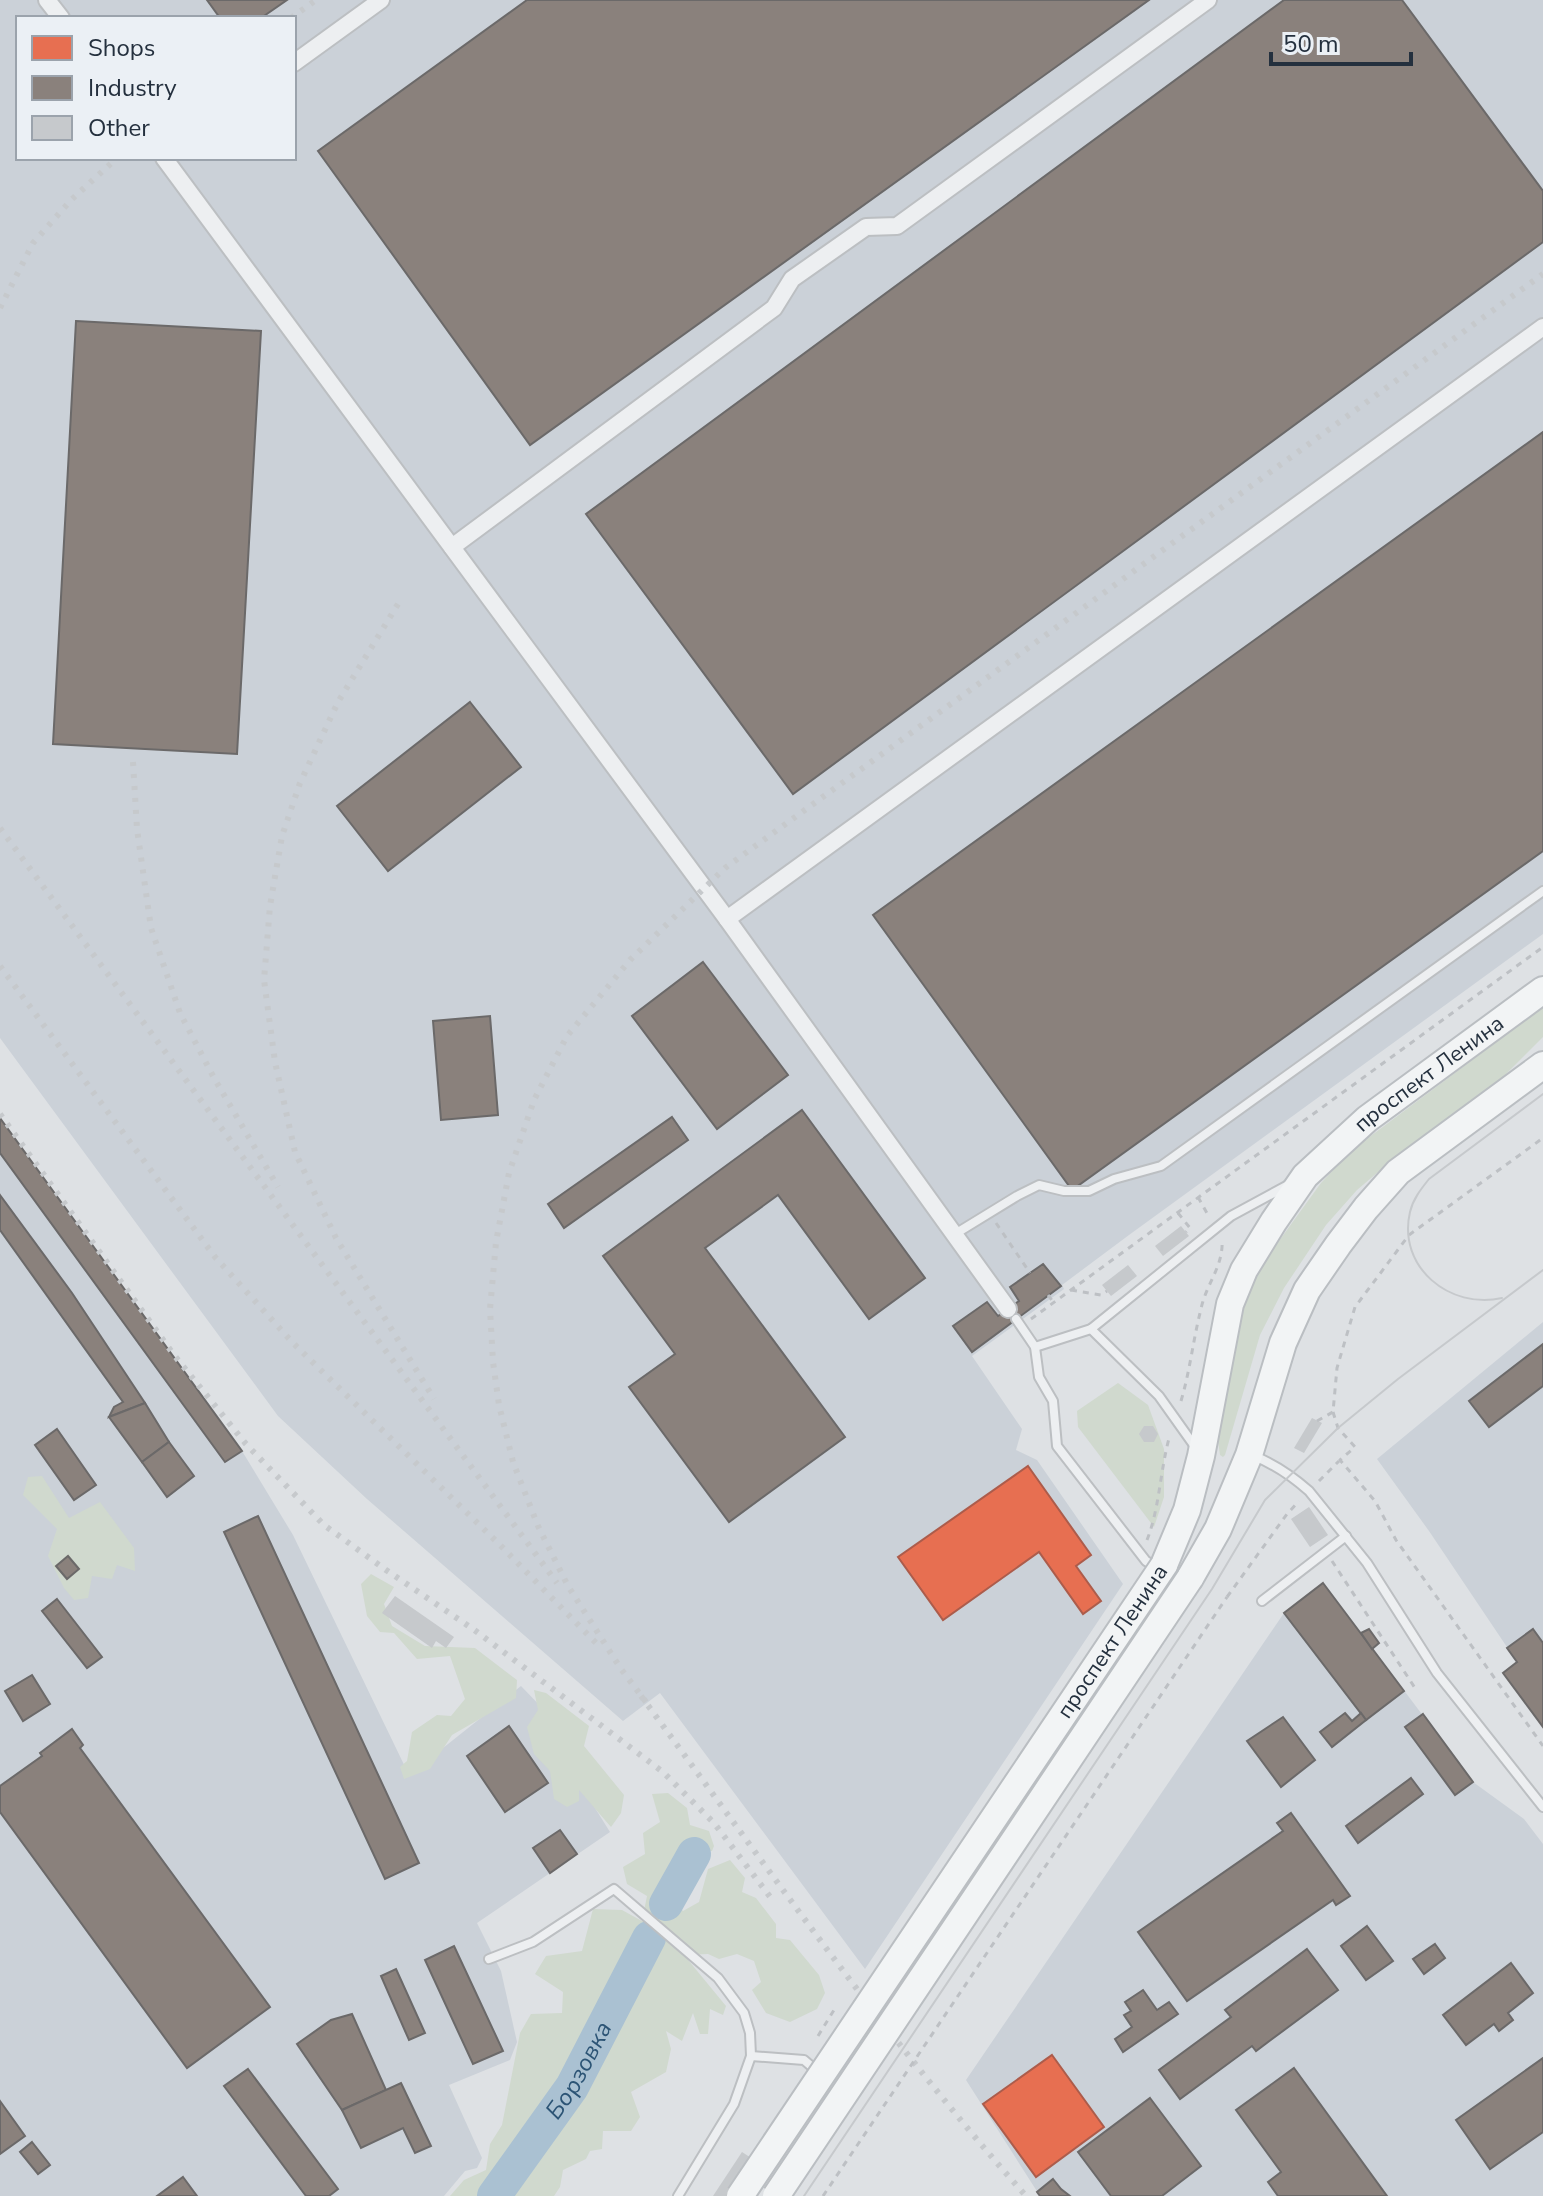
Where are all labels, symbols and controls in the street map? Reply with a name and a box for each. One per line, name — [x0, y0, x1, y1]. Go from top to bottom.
legend — [16, 16, 296, 160]
scale bar — [1271, 16, 1411, 66]
text: 50 m — [1283, 28, 1339, 60]
text: Shops — [88, 32, 155, 64]
text: Industry — [88, 72, 177, 104]
text: Other — [88, 112, 150, 144]
street label: проспект Ленина — [1347, 1008, 1510, 1139]
street label: проспект Ленина — [1050, 1559, 1175, 1724]
water label: Борзовка — [538, 2016, 619, 2126]

